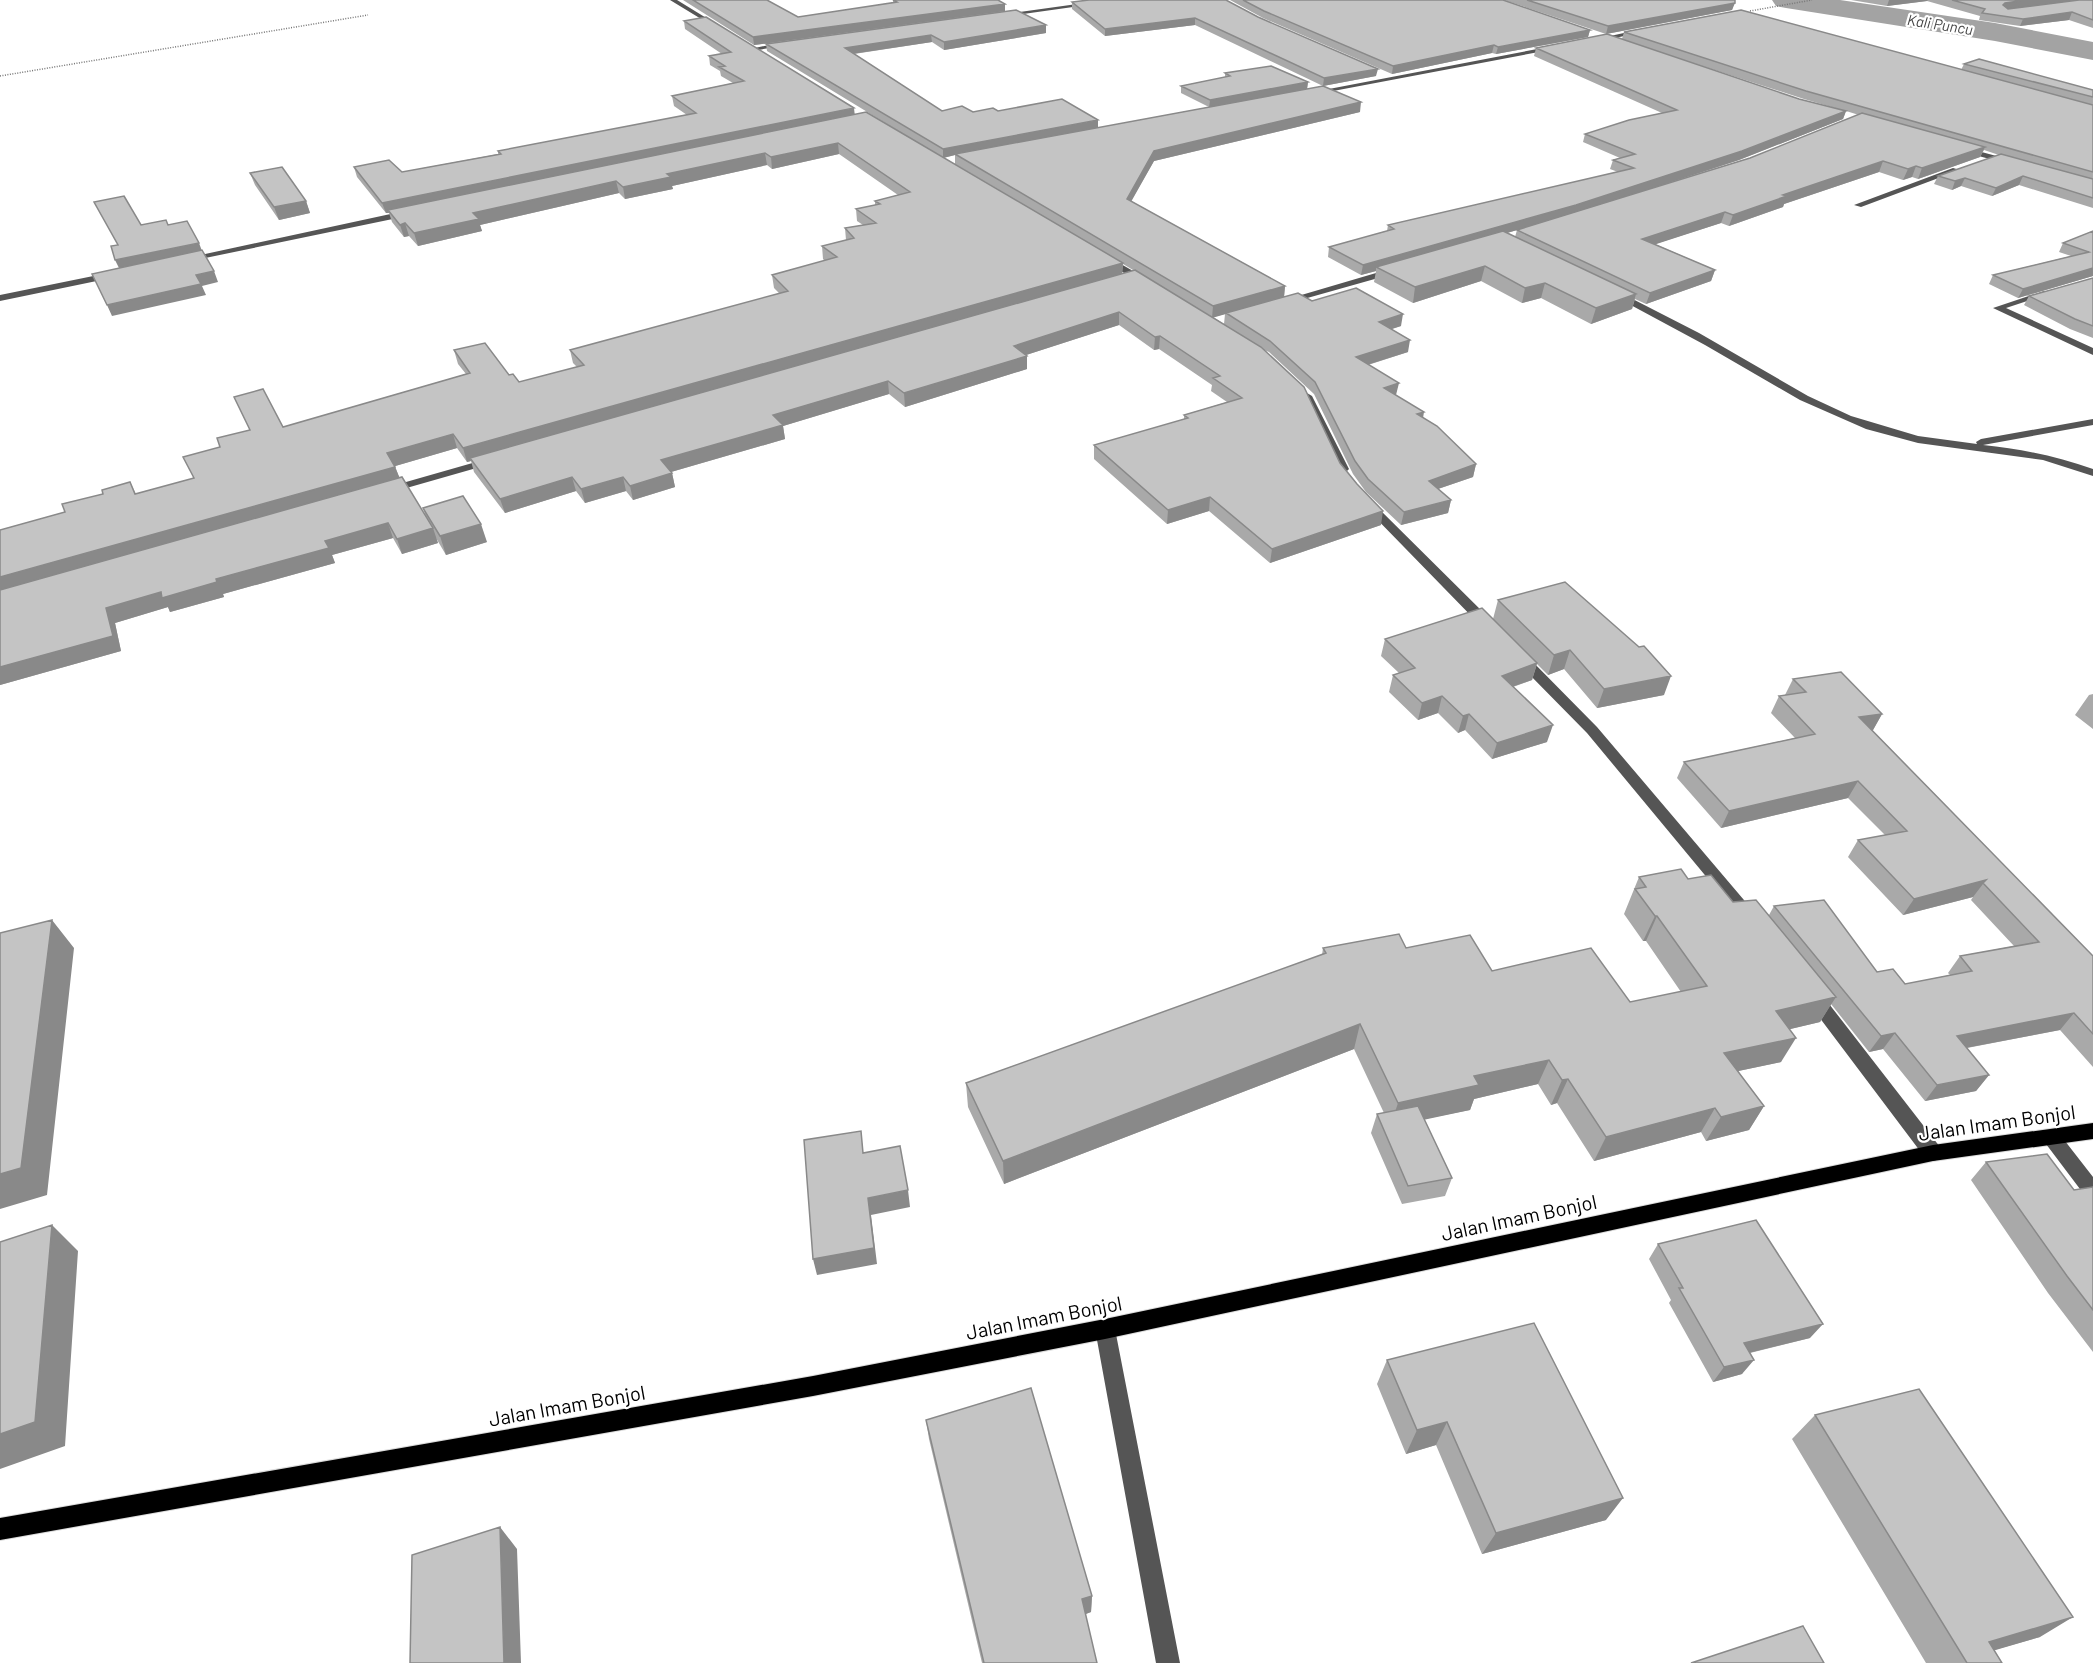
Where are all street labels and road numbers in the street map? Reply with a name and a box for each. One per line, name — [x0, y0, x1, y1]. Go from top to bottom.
street label: Jalan Imam Bonjol — [1917, 1099, 2077, 1145]
street label: Jalan Imam Bonjol — [1439, 1189, 1599, 1245]
street label: Jalan Imam Bonjol — [964, 1290, 1124, 1344]
street label: Jalan Imam Bonjol — [487, 1379, 647, 1431]

